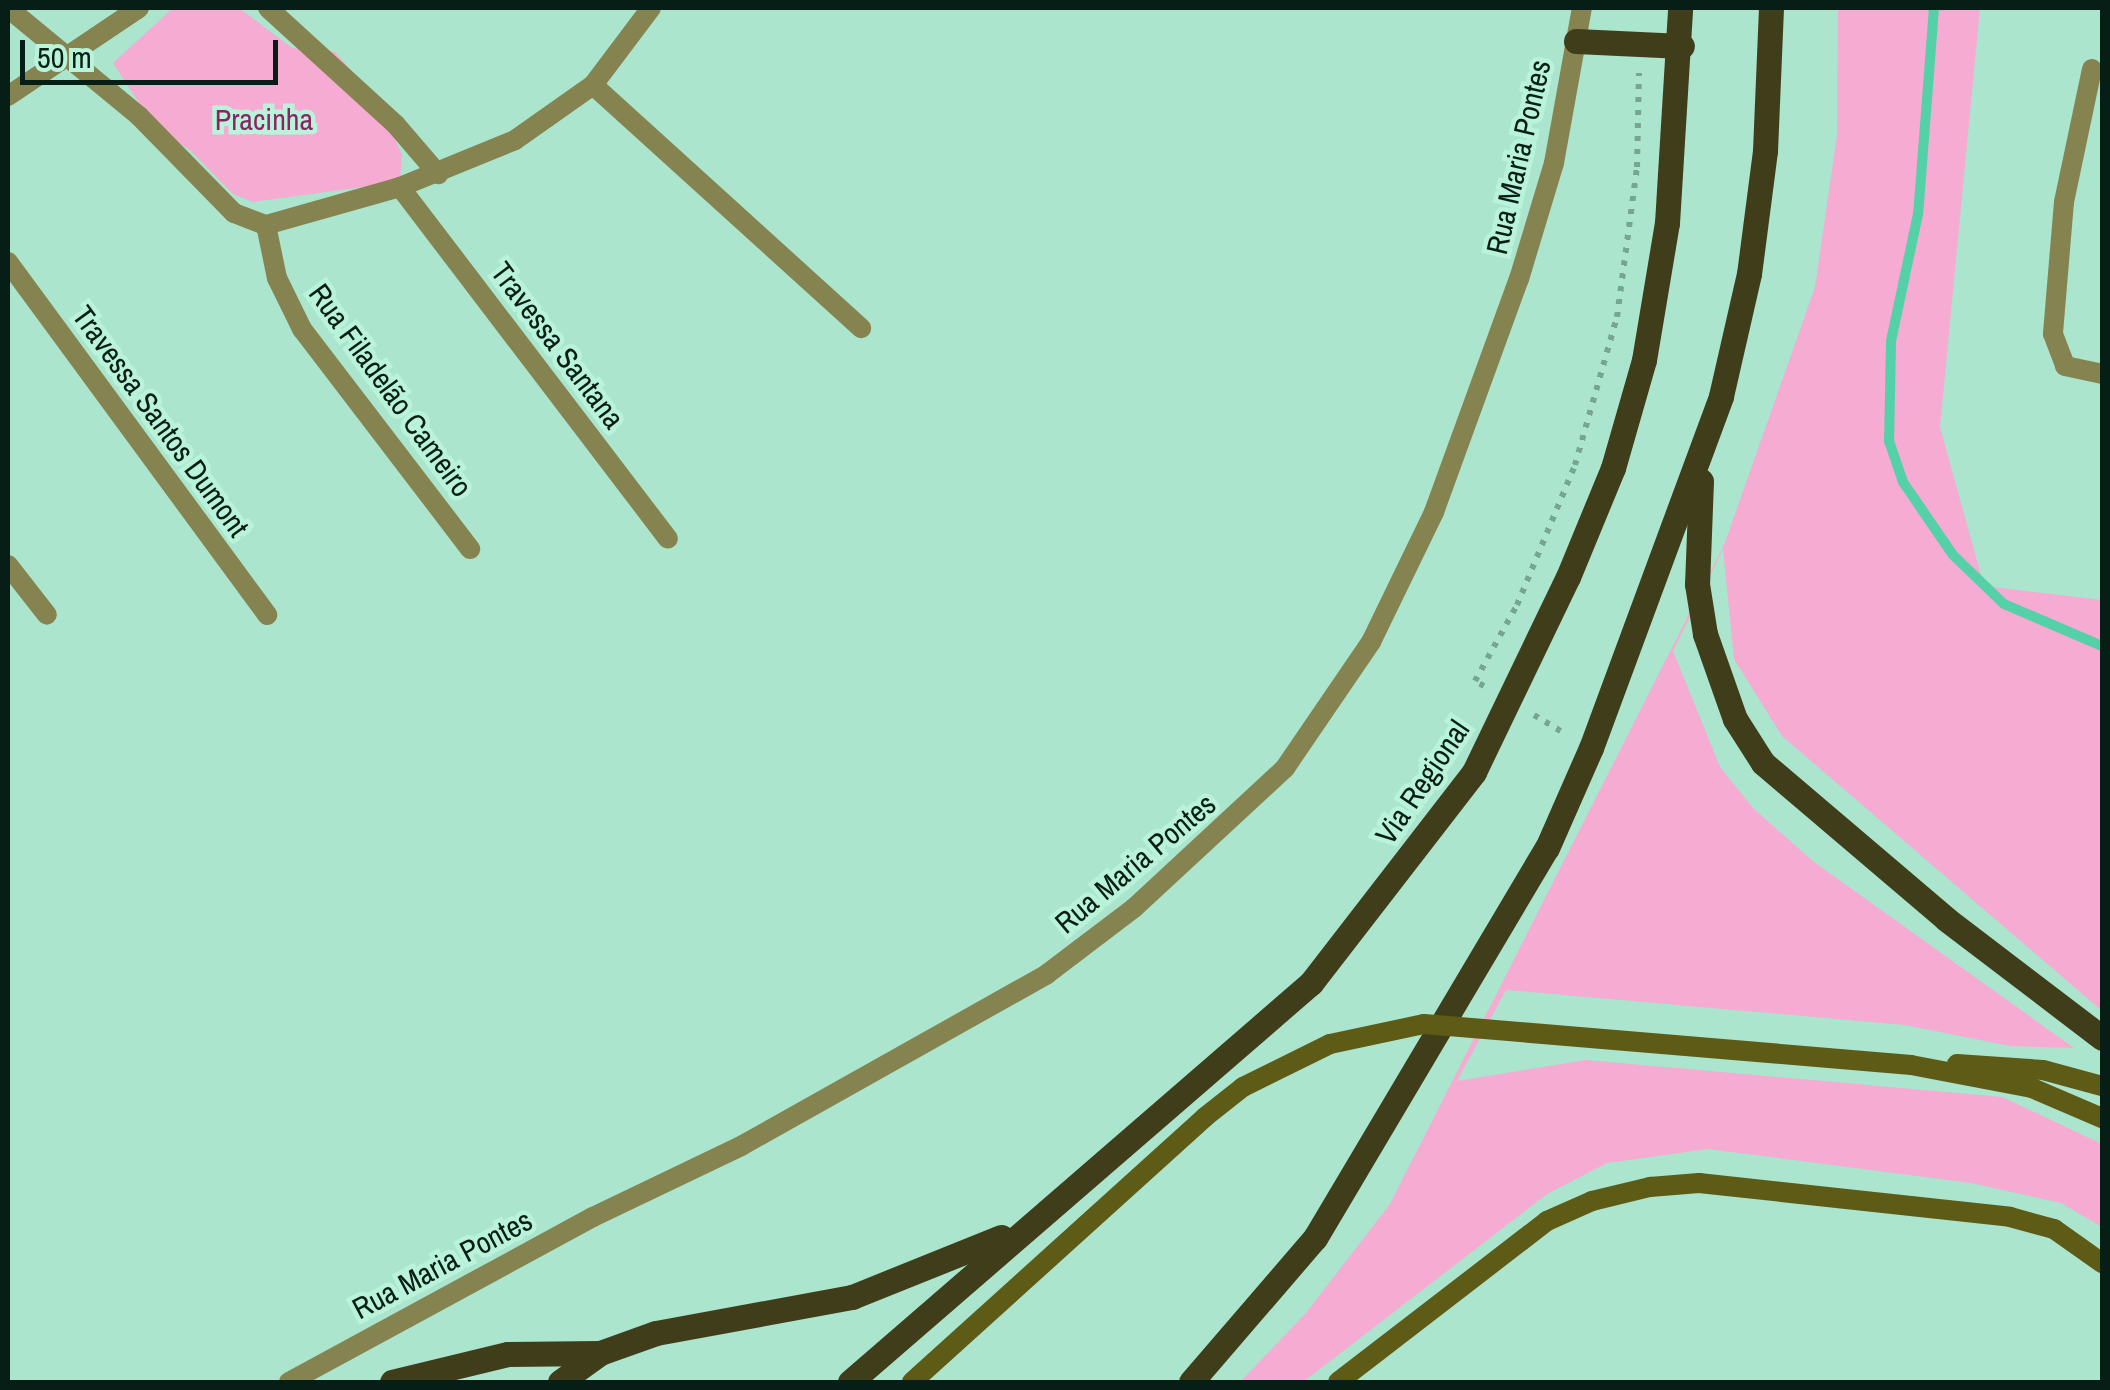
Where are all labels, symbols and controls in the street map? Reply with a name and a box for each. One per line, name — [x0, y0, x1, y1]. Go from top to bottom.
scale bar — [25, 20, 282, 82]
text: 50 m — [37, 37, 92, 77]
street label: Rua Maria Pontes — [1478, 56, 1558, 258]
park label: Pracinha — [215, 101, 313, 137]
street label: Travessa Santana — [484, 255, 632, 435]
street label: Rua Filadelão Cameiro — [302, 277, 480, 503]
street label: Travessa Santos Dumont — [65, 299, 257, 543]
street label: Via Regional — [1367, 713, 1477, 851]
street label: Rua Maria Pontes — [1047, 785, 1223, 941]
street label: Rua Maria Pontes — [346, 1202, 538, 1326]

